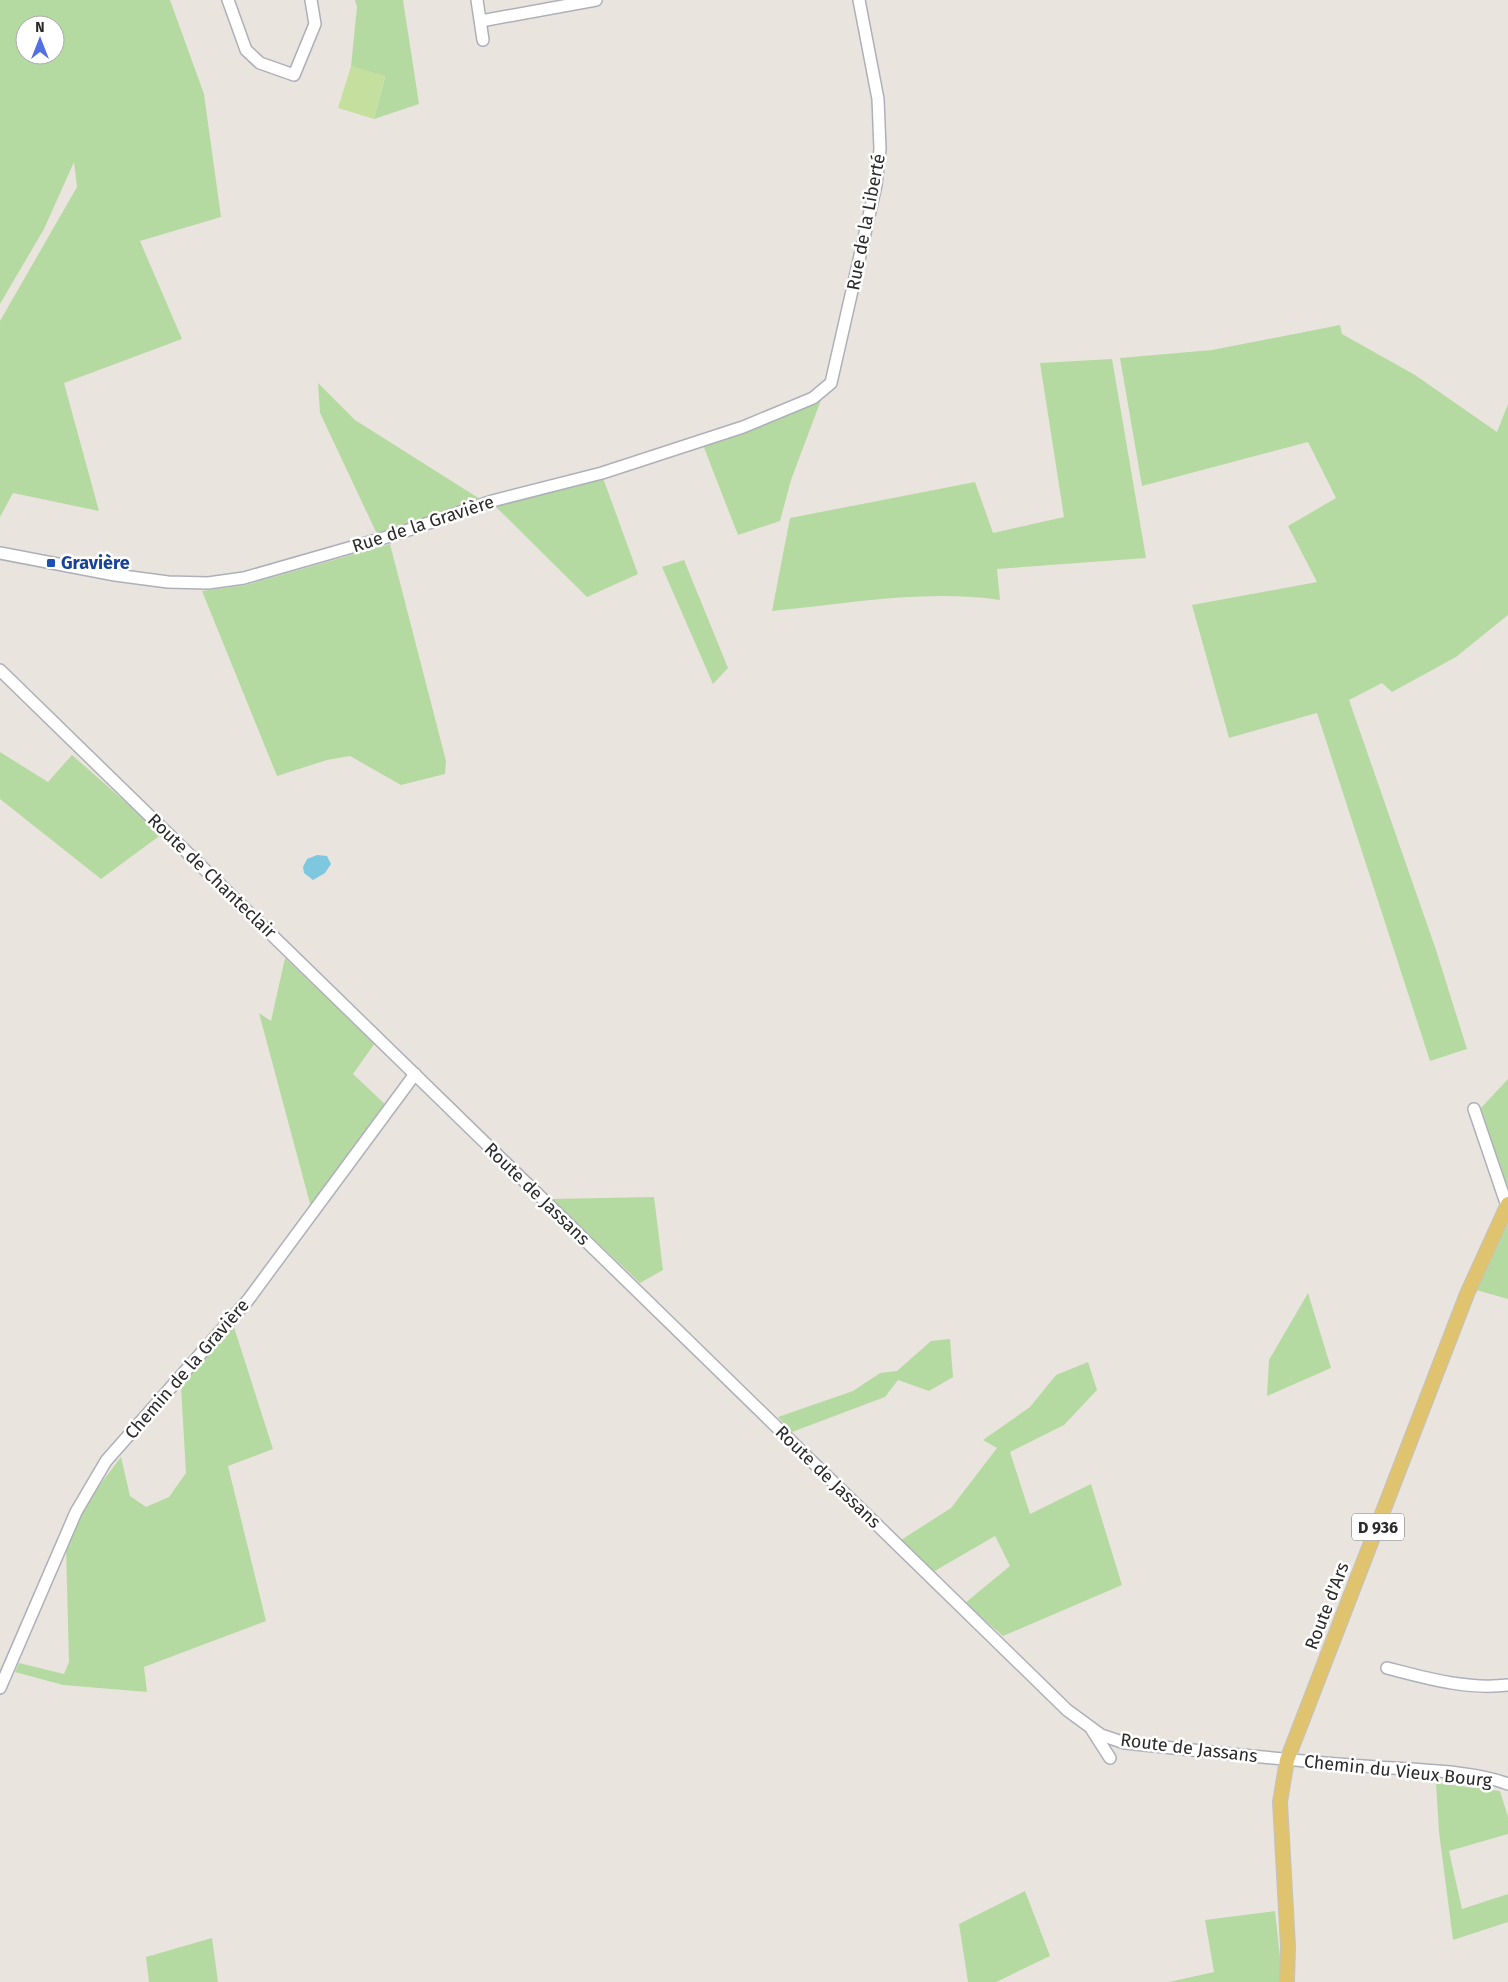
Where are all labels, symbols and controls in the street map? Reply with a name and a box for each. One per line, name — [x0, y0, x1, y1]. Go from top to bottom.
north arrow — [15, 15, 65, 65]
text: N — [35, 19, 45, 36]
street label: Rue de la Liberté — [842, 152, 890, 292]
street label: Rue de la Gravière — [349, 491, 497, 557]
place label: Gravière — [61, 552, 130, 574]
marker: Gravière — [45, 557, 57, 569]
street label: Route de Chanteclair — [143, 809, 281, 943]
street label: Route de Jassans — [480, 1138, 594, 1250]
street label: Chemin de la Gravière — [120, 1294, 254, 1444]
street label: Route de Jassans — [771, 1421, 885, 1533]
road number: D 936 — [1352, 1514, 1404, 1540]
street label: Route d'Ars — [1300, 1559, 1354, 1653]
street label: Route de Jassans — [1119, 1729, 1259, 1767]
street label: Chemin du Vieux Bourg — [1303, 1750, 1494, 1792]

